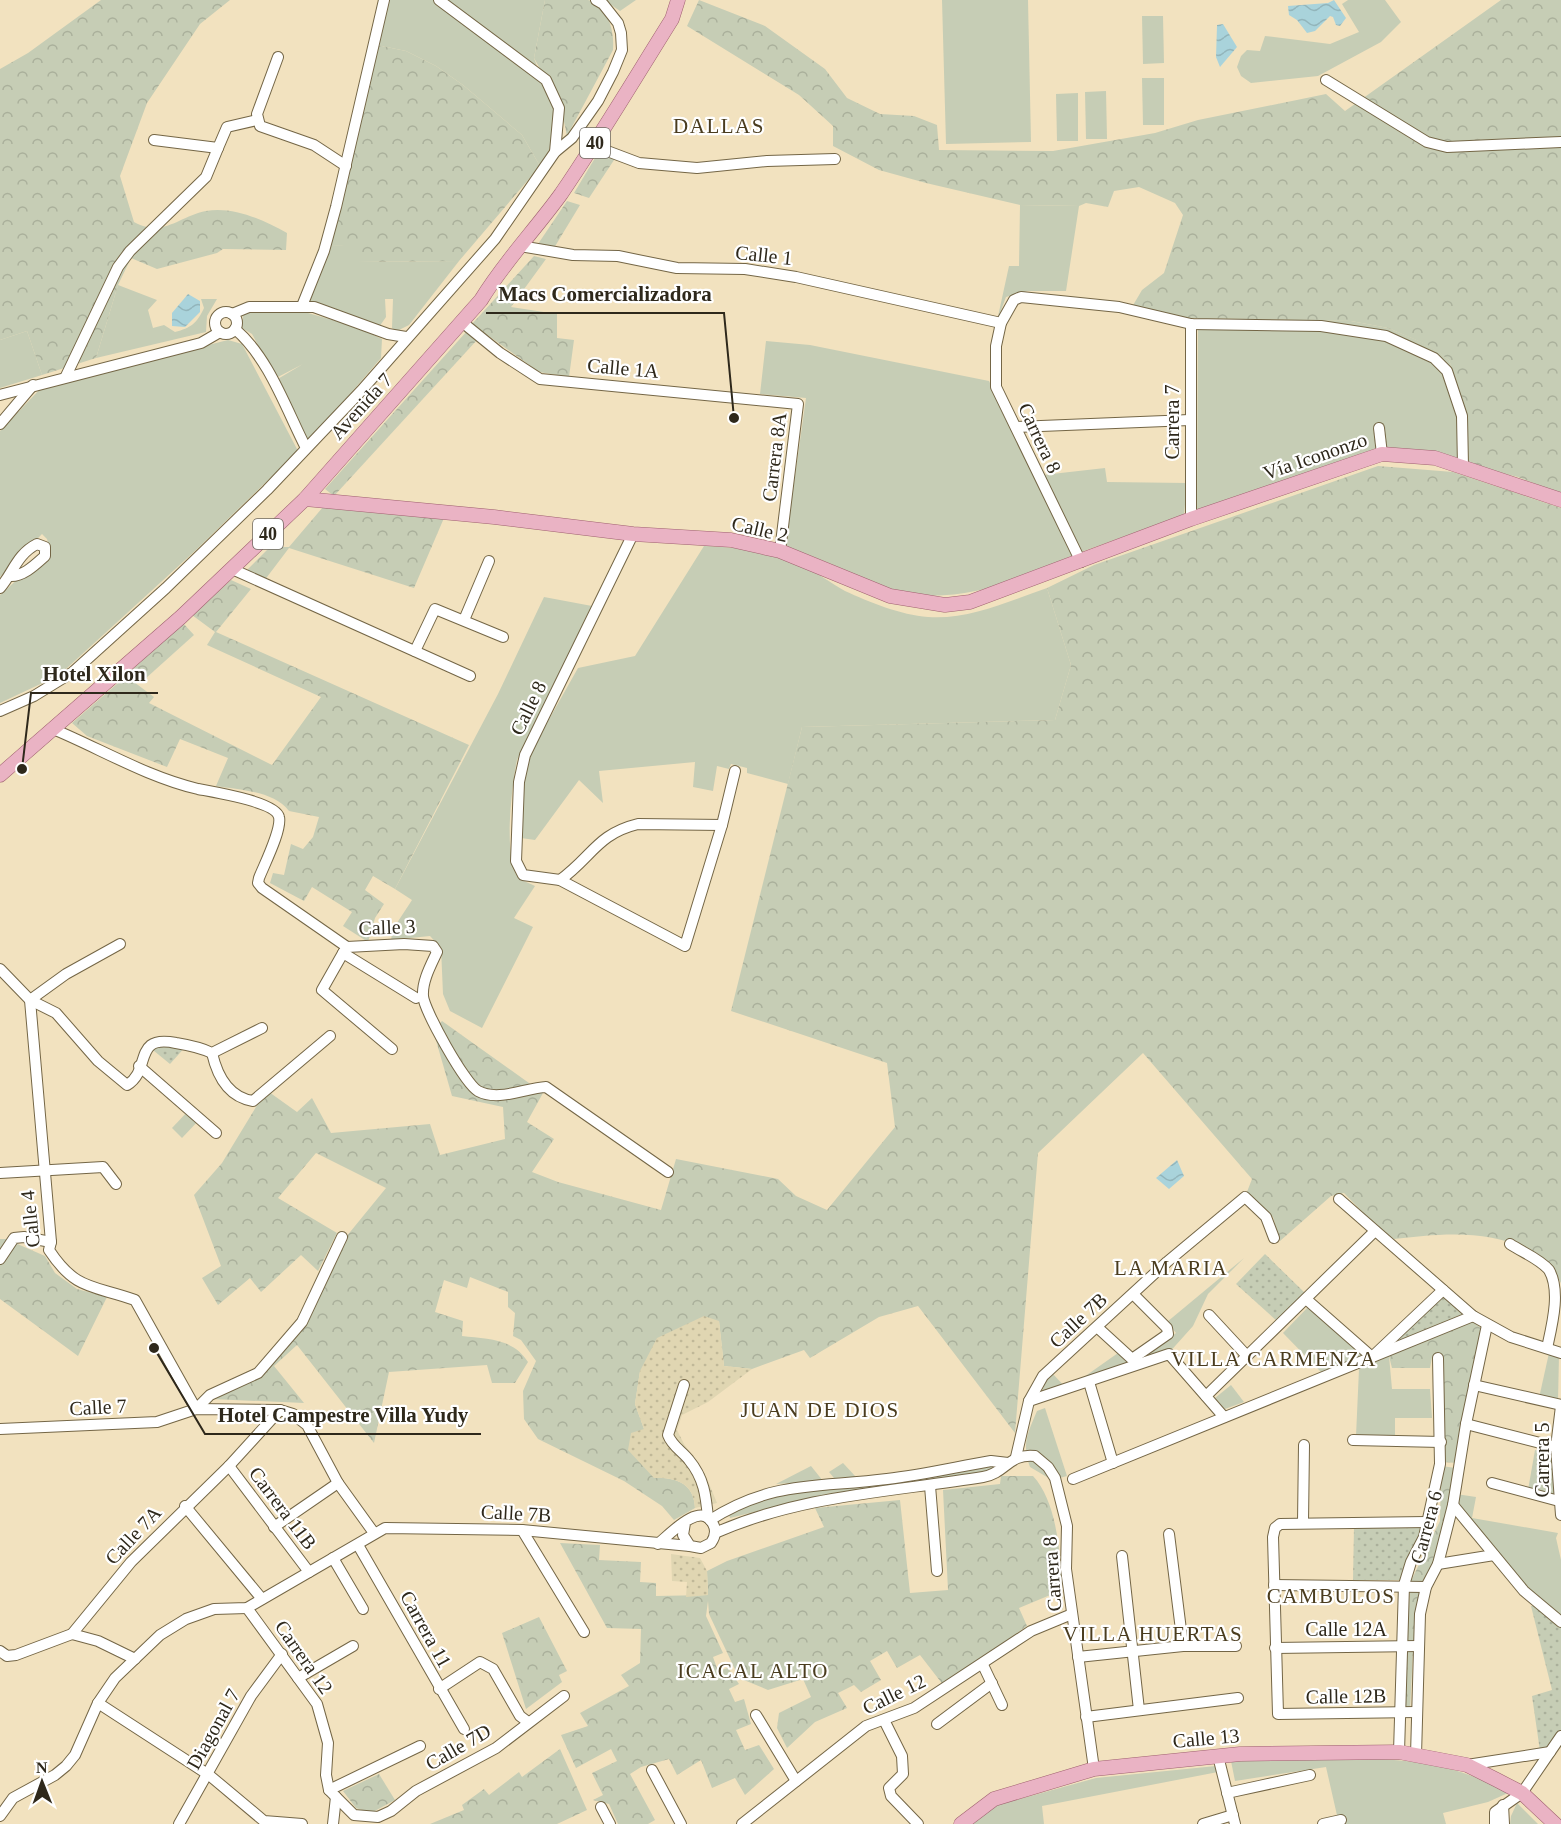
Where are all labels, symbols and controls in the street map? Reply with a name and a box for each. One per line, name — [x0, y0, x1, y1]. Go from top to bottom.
district label: DALLAS — [673, 114, 765, 138]
road number: 40 — [580, 128, 610, 158]
street label: Calle 1 — [734, 241, 794, 269]
callout: Macs Comercializadora — [486, 274, 724, 313]
text: Macs Comercializadora — [498, 282, 712, 306]
street label: Calle 1A — [586, 354, 660, 382]
street label: Avenida 7 — [326, 368, 396, 444]
street label: Carrera 7 — [1161, 385, 1183, 459]
street label: Carrera 8 — [1014, 399, 1066, 477]
street label: Carrera 8A — [758, 411, 790, 503]
street label: Vía Icononzo — [1260, 428, 1370, 484]
street label: Calle 2 — [730, 512, 790, 546]
road number: 40 — [253, 519, 283, 549]
callout: Hotel Xilon — [31, 654, 158, 693]
text: Hotel Xilon — [42, 662, 146, 686]
street label: Calle 8 — [506, 677, 550, 739]
street label: Calle 3 — [358, 915, 416, 939]
street label: Calle 4 — [16, 1189, 44, 1249]
district label: LA MARIA — [1114, 1256, 1228, 1280]
street label: Calle 7B — [1045, 1288, 1111, 1352]
district label: VILLA CARMENZA — [1171, 1347, 1377, 1371]
street label: Calle 7 — [69, 1395, 127, 1419]
callout: Hotel Campestre Villa Yudy — [205, 1395, 481, 1434]
district label: JUAN DE DIOS — [740, 1398, 900, 1422]
text: Hotel Campestre Villa Yudy — [218, 1403, 469, 1427]
street label: Carrera 5 — [1531, 1423, 1553, 1497]
street label: Carrera 11B — [245, 1462, 321, 1554]
street label: Carrera 6 — [1406, 1488, 1446, 1566]
street label: Calle 7B — [480, 1500, 552, 1526]
street label: Calle 7A — [101, 1501, 166, 1569]
street label: Carrera 8 — [1038, 1536, 1066, 1612]
district label: CAMBULOS — [1267, 1584, 1395, 1608]
street label: Carrera 11 — [396, 1587, 456, 1671]
street label: Carrera 12 — [271, 1616, 337, 1698]
street label: Calle 12A — [1305, 1618, 1387, 1640]
district label: VILLA HUERTAS — [1063, 1622, 1243, 1646]
district label: ICACAL ALTO — [677, 1659, 829, 1683]
street label: Calle 12 — [859, 1669, 929, 1719]
street label: Calle 12B — [1306, 1684, 1386, 1708]
street label: Diagonal 7 — [182, 1685, 245, 1773]
street label: Calle 7D — [421, 1720, 495, 1774]
street label: Calle 13 — [1172, 1724, 1240, 1752]
north arrow — [12, 1752, 72, 1812]
text: N — [36, 1759, 48, 1776]

